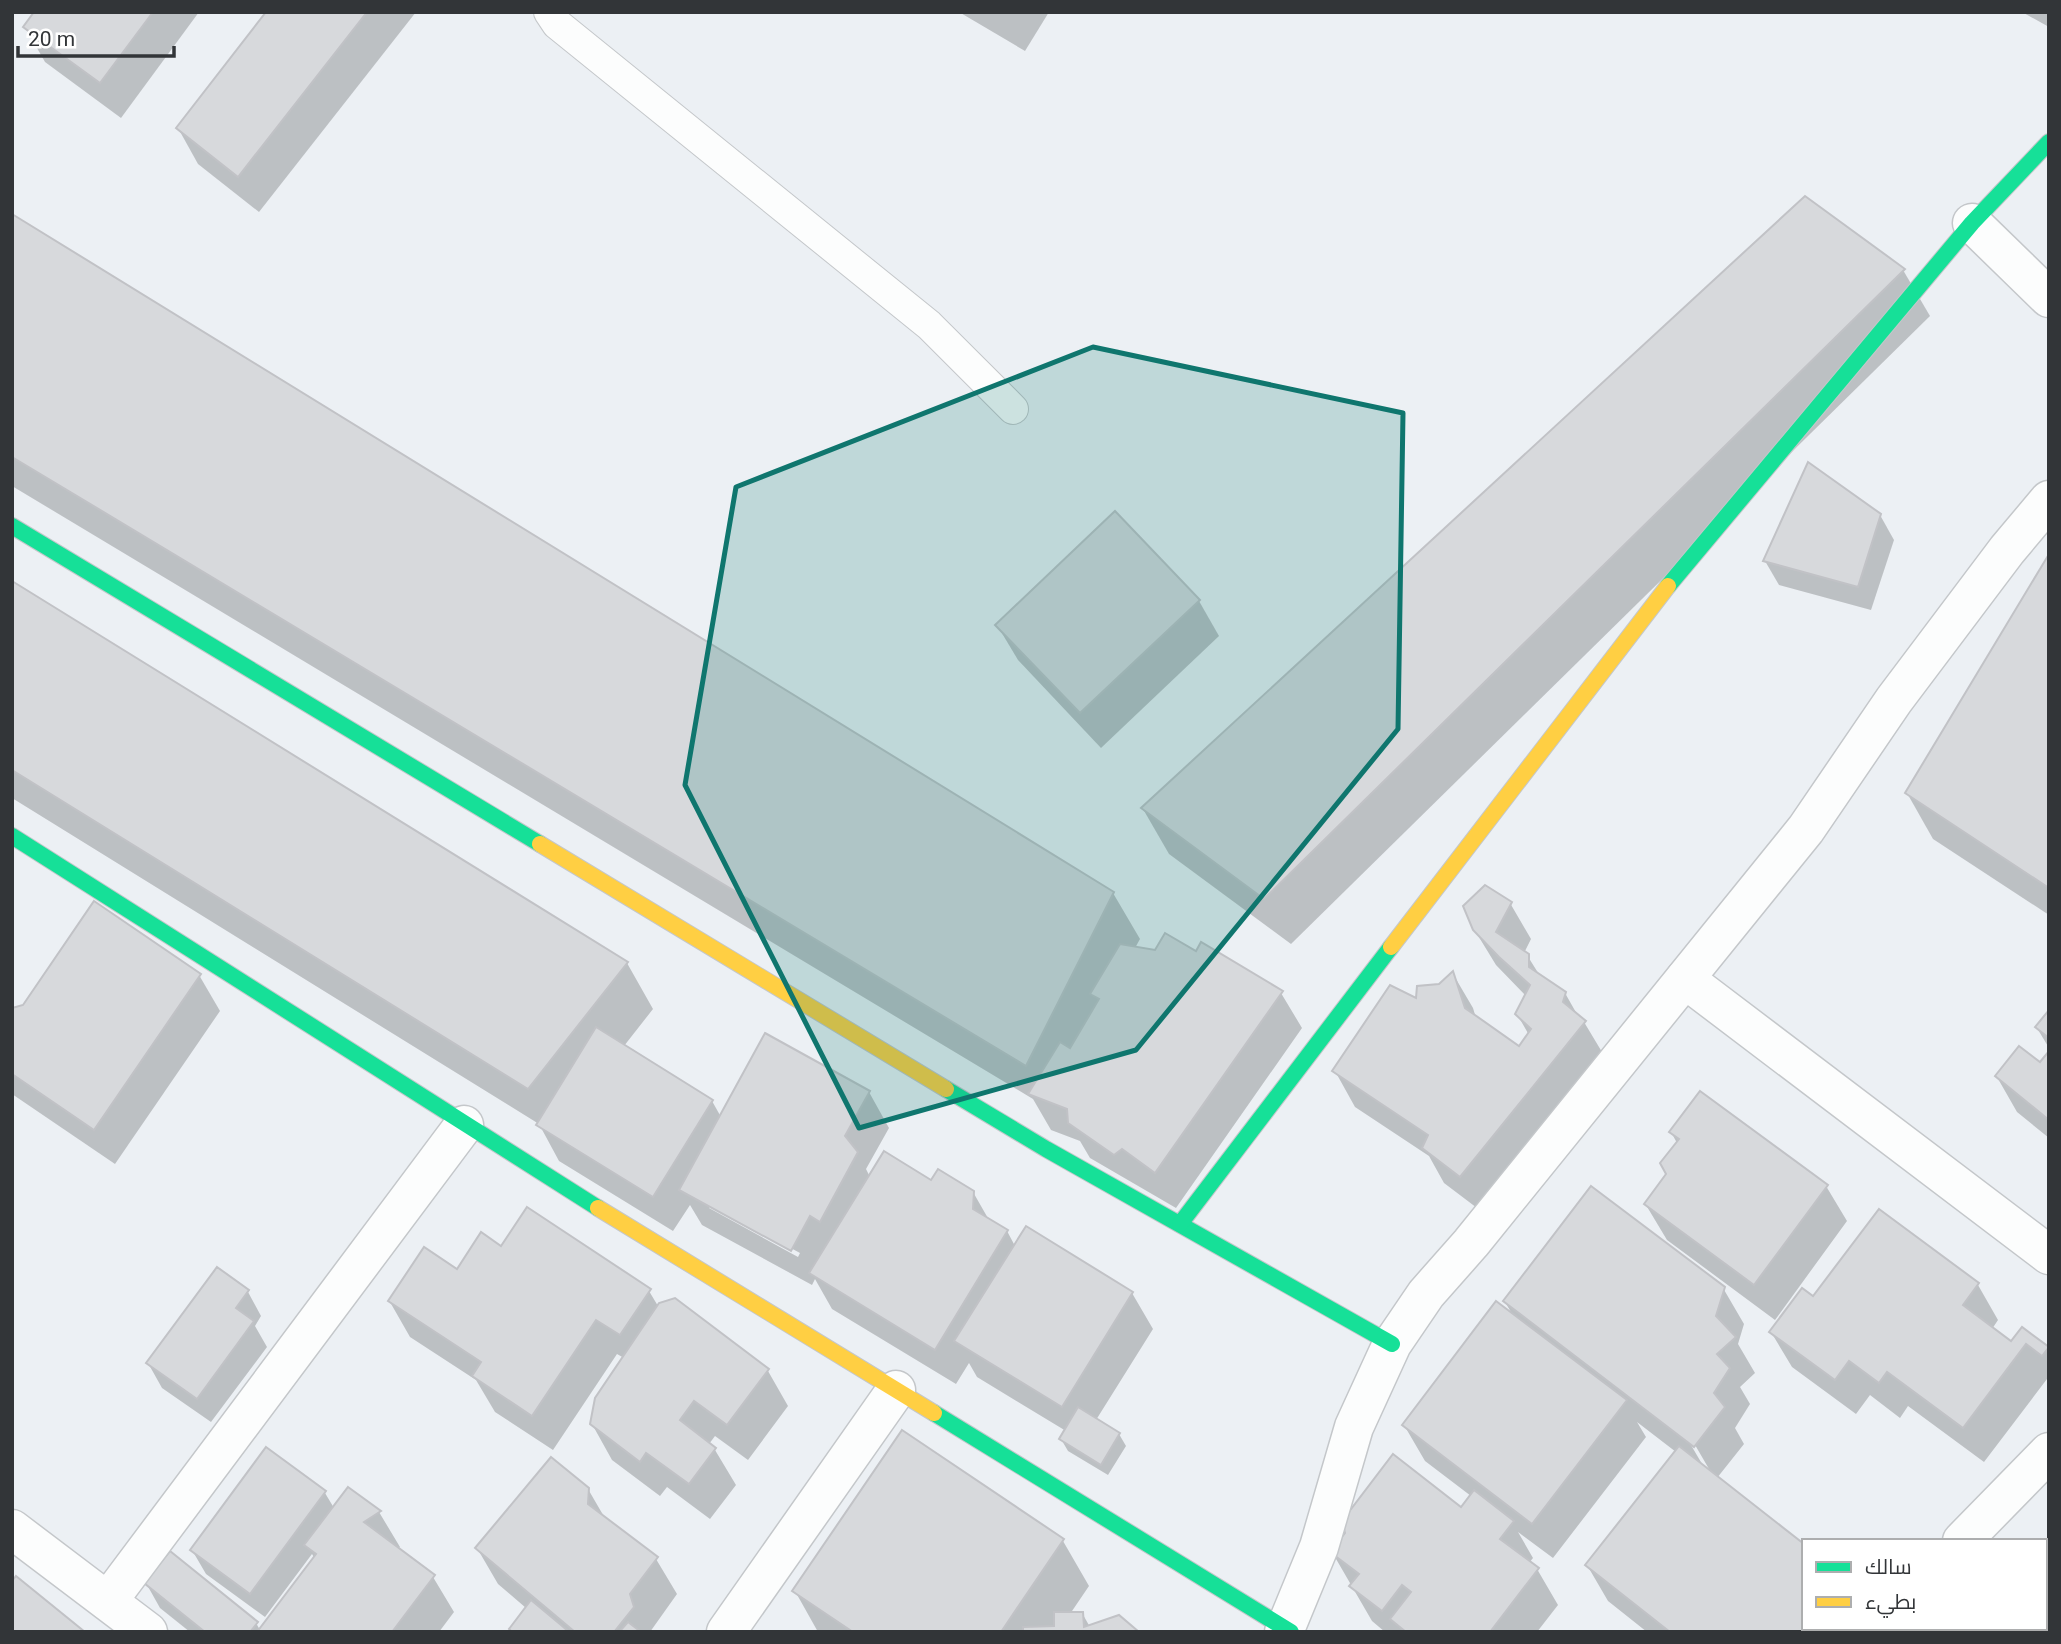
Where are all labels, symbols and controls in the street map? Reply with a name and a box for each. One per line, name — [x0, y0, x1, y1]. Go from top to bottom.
scale bar — [18, 14, 173, 58]
text: 20 m — [28, 27, 75, 51]
legend — [1802, 1539, 2047, 1630]
text: سالك — [1865, 1555, 1912, 1579]
text: بطيء — [1865, 1590, 1916, 1618]

